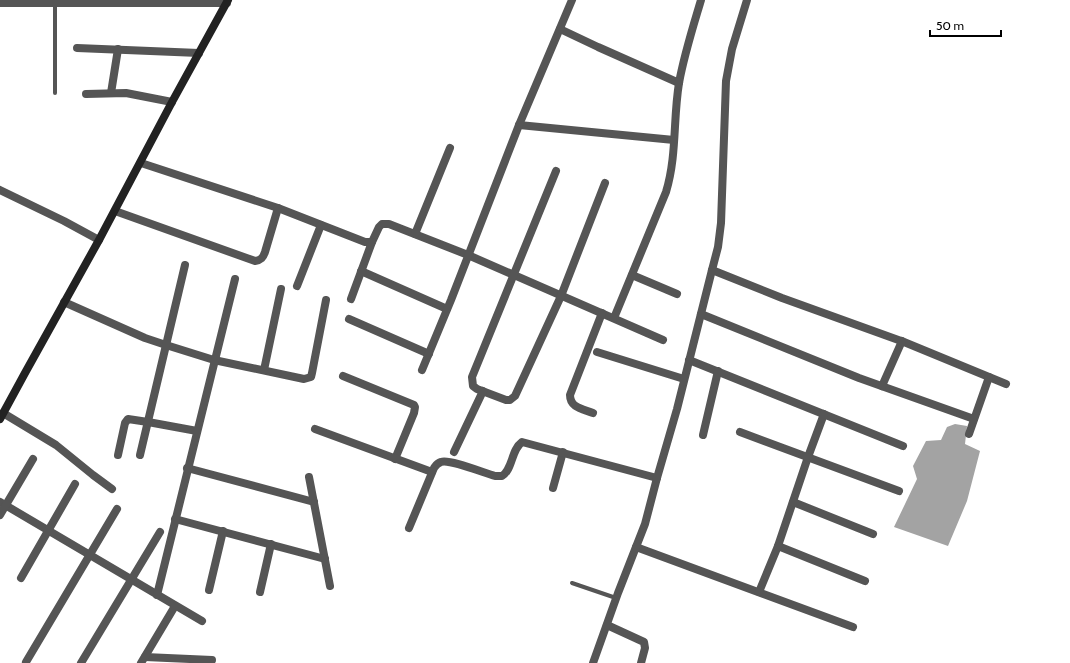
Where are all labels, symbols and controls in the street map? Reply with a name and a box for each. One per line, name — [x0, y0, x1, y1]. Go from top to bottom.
scale bar — [930, 12, 1001, 38]
text: 50 m — [936, 18, 964, 33]

